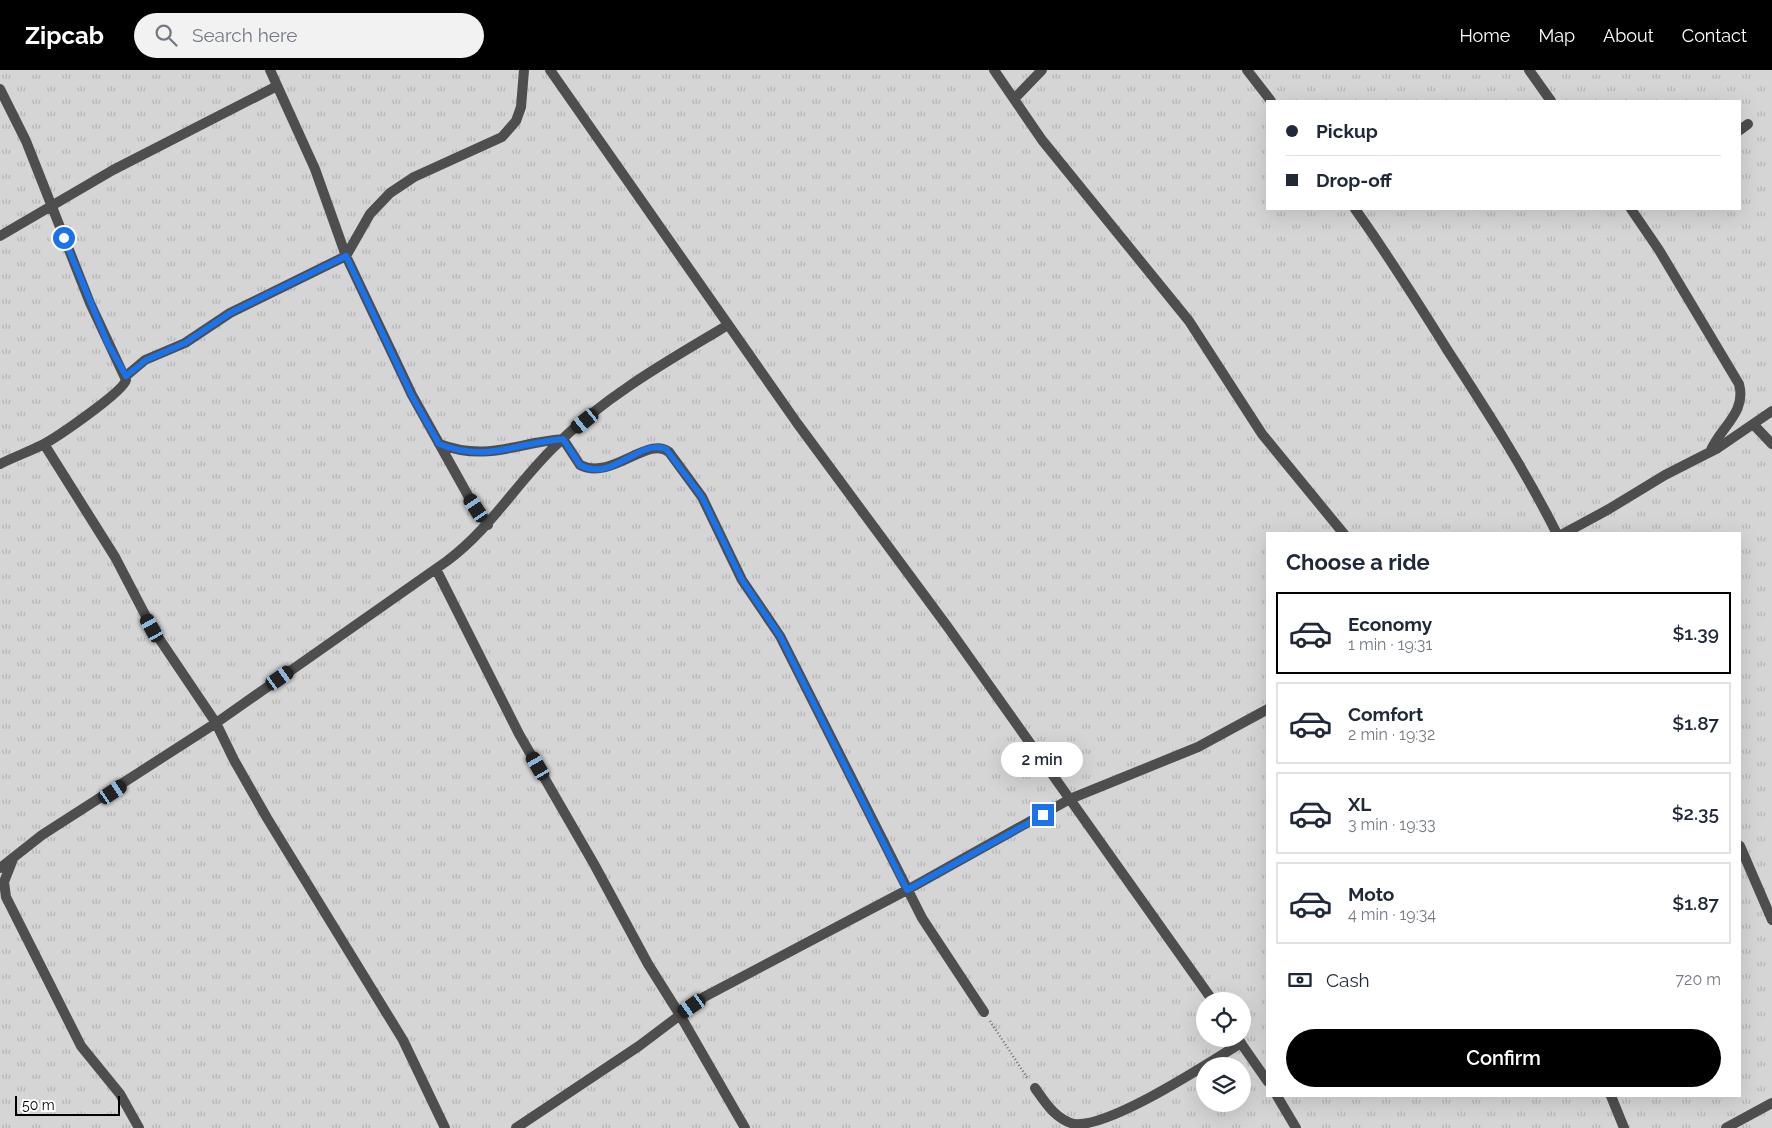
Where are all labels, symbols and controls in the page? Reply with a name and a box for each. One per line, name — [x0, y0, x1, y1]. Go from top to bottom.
search box — [134, 13, 484, 58]
text: Zipcab — [25, 21, 104, 50]
icon: search — [152, 21, 180, 49]
text: Search here — [192, 24, 297, 46]
text: Home — [1459, 25, 1510, 46]
text: Map — [1538, 25, 1575, 46]
text: About — [1603, 25, 1654, 46]
text: Contact — [1682, 25, 1747, 46]
text: Pickup — [1316, 120, 1378, 142]
text: Drop-off — [1316, 169, 1392, 191]
route start — [53, 227, 75, 249]
car — [568, 406, 601, 436]
car — [461, 491, 490, 525]
text: Choose a ride — [1286, 549, 1430, 575]
car — [138, 611, 165, 645]
icon: car — [1288, 611, 1333, 656]
text: Economy — [1348, 613, 1432, 635]
text: $1.39 — [1672, 622, 1719, 644]
text: 1 min · 19:31 — [1348, 635, 1432, 654]
car — [263, 663, 296, 693]
icon: car — [1288, 701, 1333, 746]
text: Comfort — [1348, 703, 1423, 725]
text: $1.87 — [1672, 712, 1719, 734]
text: 2 min · 19:32 — [1348, 725, 1435, 744]
callout: 2 min — [1002, 742, 1084, 778]
car — [524, 749, 551, 783]
text: 2 min — [1022, 750, 1063, 769]
car — [96, 777, 129, 807]
icon: car — [1288, 791, 1333, 836]
text: XL — [1348, 793, 1371, 815]
text: $2.35 — [1672, 802, 1719, 824]
route end — [1032, 804, 1054, 826]
text: 3 min · 19:33 — [1348, 815, 1436, 834]
icon: car — [1288, 881, 1333, 926]
text: Moto — [1348, 883, 1394, 905]
text: $1.87 — [1672, 892, 1719, 914]
text: 4 min · 19:34 — [1348, 905, 1436, 924]
icon: cash — [1286, 966, 1314, 994]
text: Cash — [1326, 969, 1370, 991]
text: 720 m — [1676, 970, 1721, 989]
car — [675, 991, 708, 1021]
map controls — [1196, 992, 1251, 1112]
button: locate — [1196, 992, 1251, 1047]
button: Confirm — [1286, 1029, 1721, 1087]
button: layers — [1196, 1057, 1251, 1112]
scale bar — [15, 1093, 120, 1116]
text: 50 m — [22, 1097, 55, 1113]

